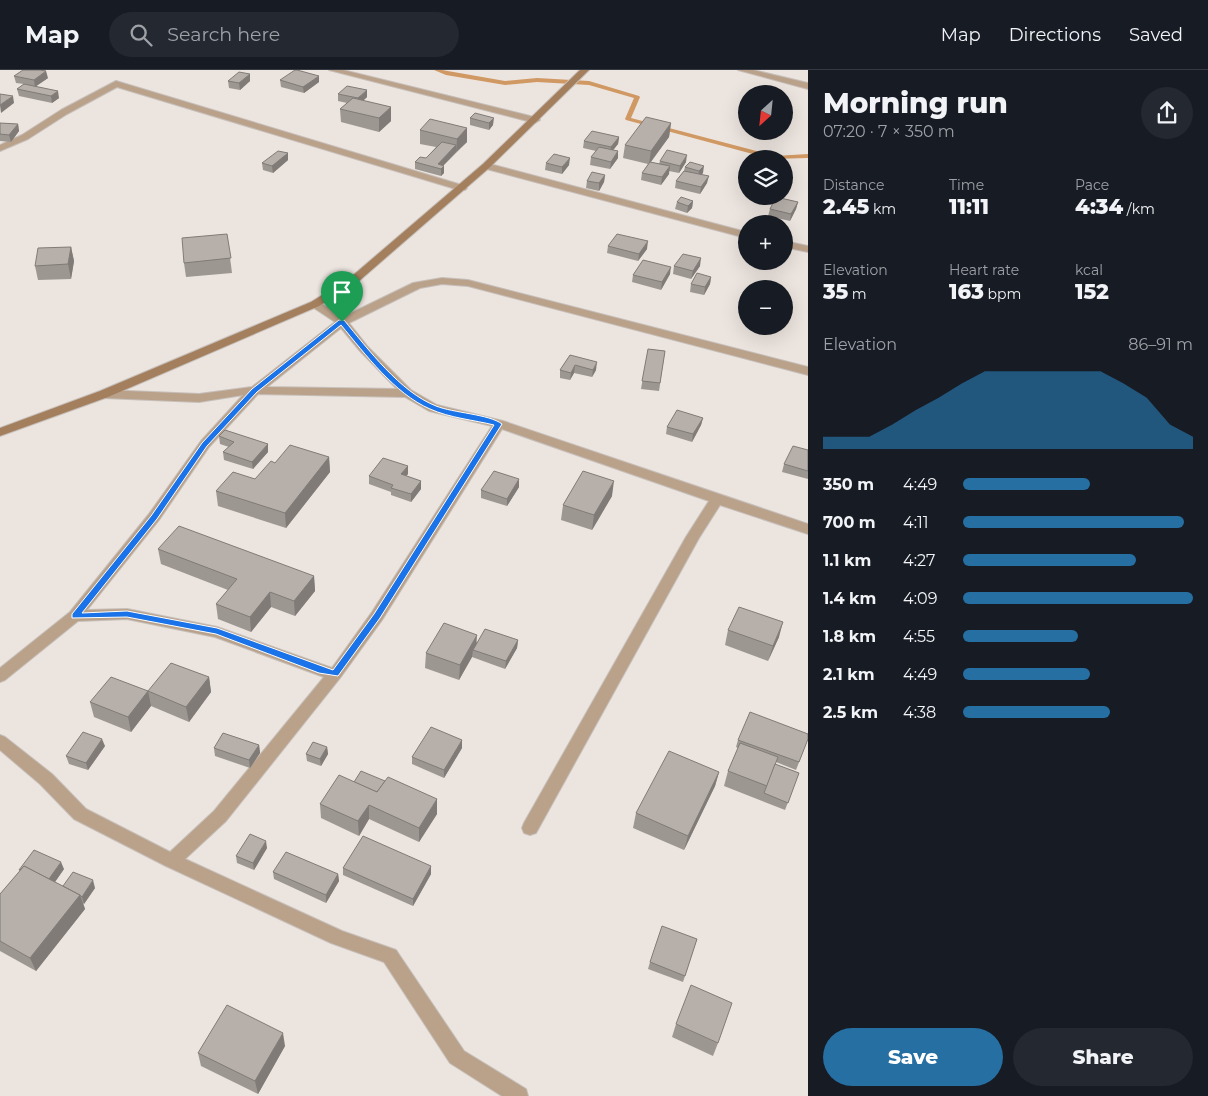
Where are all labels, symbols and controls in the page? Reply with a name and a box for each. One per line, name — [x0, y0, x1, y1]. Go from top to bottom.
search box — [109, 12, 459, 57]
text: Map — [25, 20, 79, 49]
icon: search — [127, 21, 155, 49]
text: Search here — [167, 23, 280, 46]
text: Map — [941, 24, 981, 46]
text: Directions — [1009, 24, 1101, 46]
text: Saved — [1129, 24, 1183, 46]
north arrow — [738, 85, 792, 140]
map controls — [738, 85, 793, 335]
text: Morning run — [823, 86, 1008, 120]
button: share — [1141, 87, 1193, 139]
text: 07:20 · 7 × 350 m — [823, 122, 955, 141]
button: layers — [738, 150, 793, 205]
text: Distance — [823, 176, 885, 194]
text: Time — [949, 176, 984, 194]
text: Pace — [1075, 176, 1109, 194]
text: 2.45 — [823, 194, 869, 219]
text: 11:11 — [949, 194, 989, 219]
text: 4:34 — [1075, 194, 1123, 219]
text: km — [869, 200, 896, 218]
text: /km — [1123, 200, 1155, 218]
button: + — [738, 215, 793, 270]
text: Elevation — [823, 261, 888, 279]
text: Heart rate — [949, 261, 1019, 279]
text: kcal — [1075, 261, 1103, 279]
pin — [321, 271, 363, 322]
icon: arrive — [328, 278, 356, 306]
text: 35 — [823, 279, 848, 304]
text: 163 — [949, 279, 984, 304]
text: 152 — [1075, 279, 1109, 304]
button: − — [738, 280, 793, 335]
text: m — [848, 285, 867, 303]
text: bpm — [984, 285, 1021, 303]
text: Elevation — [823, 335, 897, 354]
text: 86–91 m — [1128, 335, 1193, 354]
text: 350 m — [823, 475, 874, 494]
text: 4:49 — [903, 475, 937, 494]
text: 700 m — [823, 513, 876, 532]
text: 4:11 — [903, 513, 929, 532]
text: 1.1 km — [823, 551, 871, 570]
text: 4:27 — [903, 551, 936, 570]
text: 1.4 km — [823, 589, 876, 608]
text: 4:09 — [903, 589, 937, 608]
text: 1.8 km — [823, 627, 876, 646]
text: 4:55 — [903, 627, 935, 646]
text: 2.1 km — [823, 665, 875, 684]
text: 4:49 — [903, 665, 937, 684]
text: 2.5 km — [823, 703, 878, 722]
text: 4:38 — [903, 703, 936, 722]
button: Save — [823, 1028, 1003, 1086]
button: Share — [1013, 1028, 1193, 1086]

